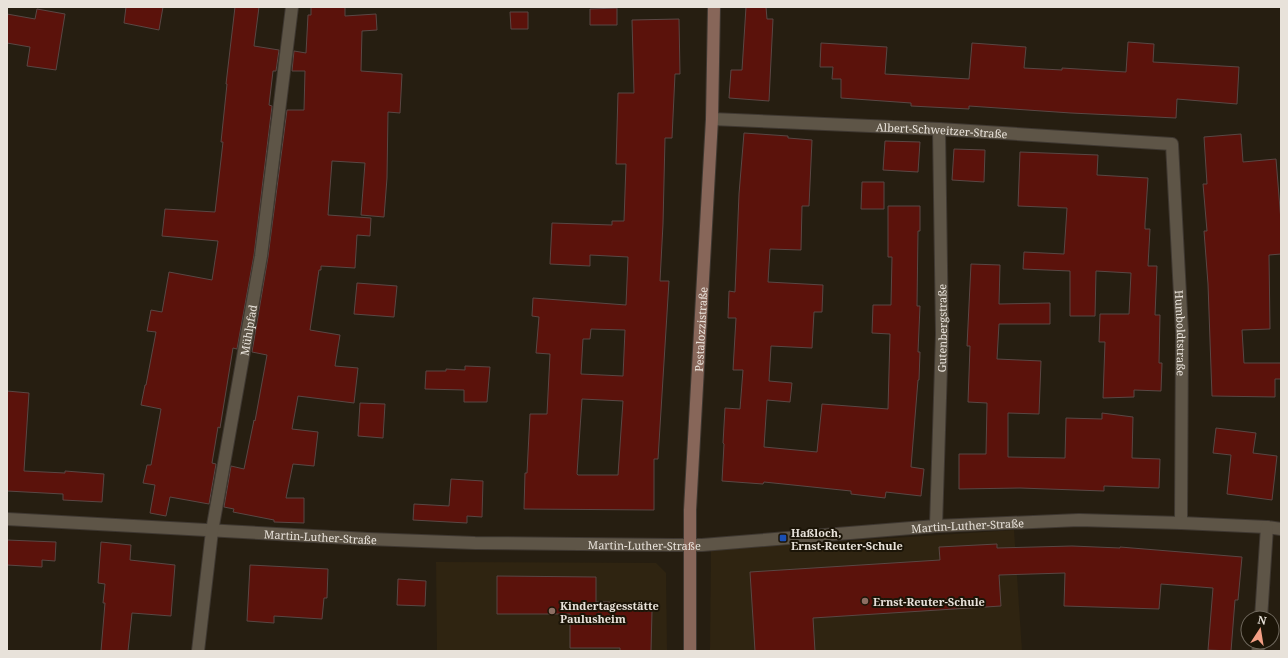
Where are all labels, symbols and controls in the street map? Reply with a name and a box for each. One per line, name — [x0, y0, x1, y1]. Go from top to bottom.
street label: Albert-Schweitzer-Straße — [876, 119, 1008, 141]
street label: Gutenbergstraße — [933, 284, 950, 373]
street label: Pestalozzistraße — [690, 286, 710, 372]
street label: Humboldtstraße — [1172, 290, 1190, 376]
street label: Mühlpfad — [236, 303, 260, 357]
street label: Martin-Luther-Straße — [911, 515, 1024, 535]
place label: Haßloch, Ernst-Reuter-Schule — [791, 525, 903, 553]
street label: Martin-Luther-Straße — [264, 526, 377, 547]
marker: Haßloch, Ernst-Reuter-Schule — [778, 533, 788, 543]
street label: Martin-Luther-Straße — [588, 537, 701, 553]
place label: Ernst-Reuter-Schule — [873, 594, 985, 609]
marker: Ernst-Reuter-Schule — [860, 596, 870, 606]
place label: Kindertagesstätte Paulusheim — [560, 598, 659, 626]
marker: Kindertagesstätte Paulusheim — [547, 606, 557, 616]
north arrow — [1240, 610, 1280, 650]
text: N — [1256, 611, 1268, 628]

